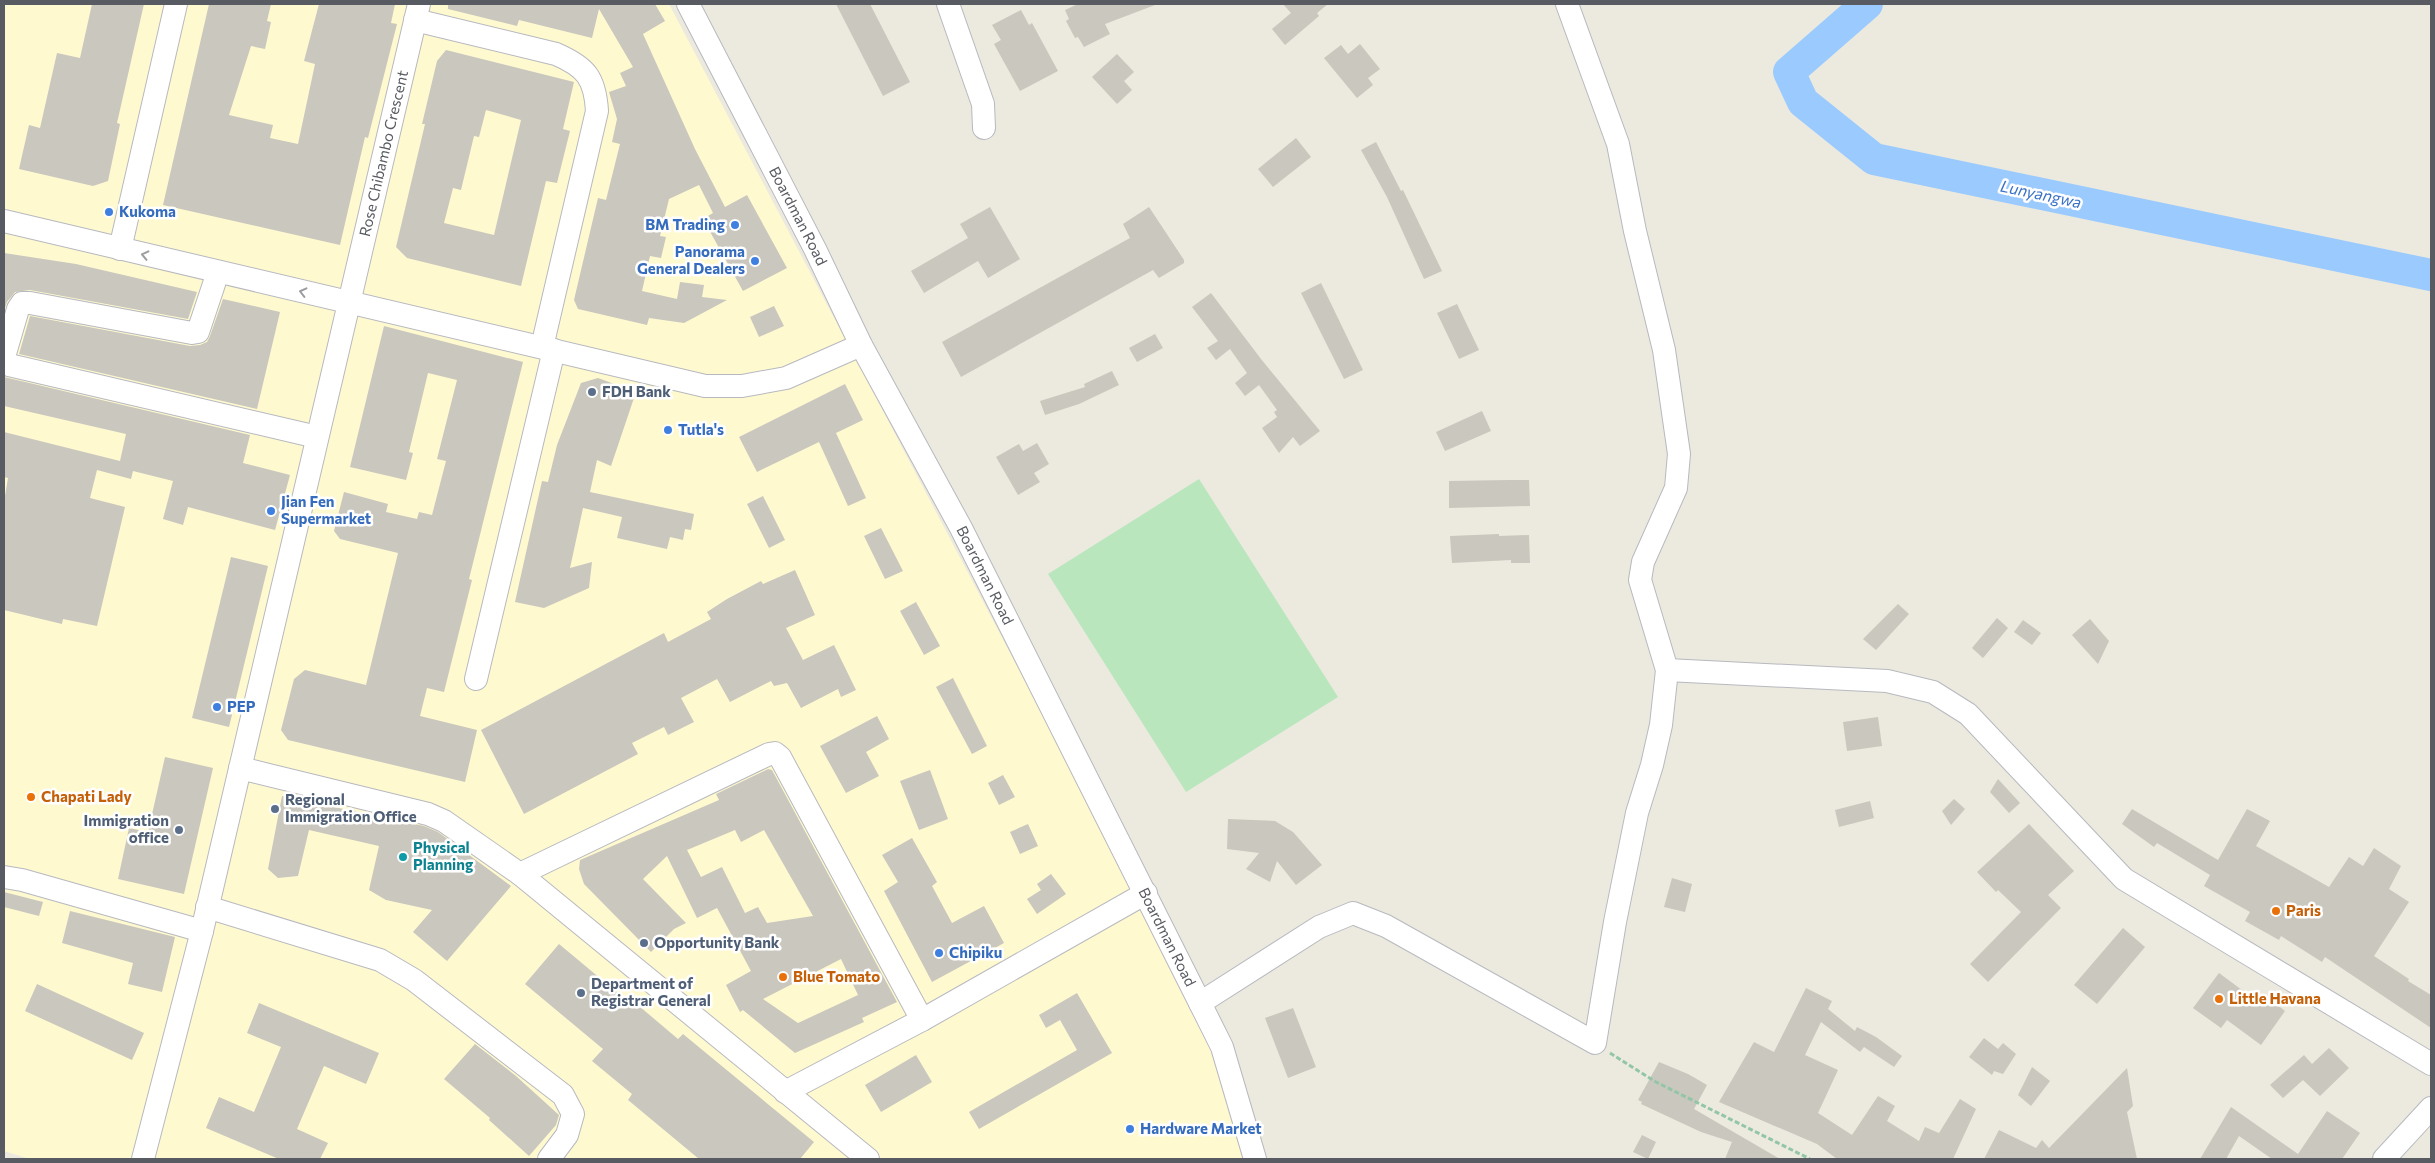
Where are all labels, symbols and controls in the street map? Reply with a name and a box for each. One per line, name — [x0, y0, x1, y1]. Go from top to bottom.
street label: Rose Chibambo Crescent — [355, 68, 411, 238]
street label: Boardman Road — [766, 163, 831, 268]
water label: Lunyangwa — [1999, 176, 2083, 211]
place label: Kukoma — [119, 202, 176, 220]
marker: Kukoma — [103, 206, 115, 218]
place label: BM Trading — [645, 215, 725, 233]
marker: BM Trading — [729, 219, 741, 231]
place label: Panorama General Dealers — [637, 242, 745, 277]
one-way arrow — [140, 250, 149, 261]
marker: Panorama General Dealers — [749, 255, 761, 267]
one-way arrow — [299, 288, 307, 298]
place label: FDH Bank — [602, 382, 671, 400]
marker: FDH Bank — [586, 386, 598, 398]
place label: Tutla's — [678, 420, 724, 438]
marker: Tutla's — [662, 424, 674, 436]
place label: Jian Fen Supermarket — [281, 492, 371, 527]
marker: Jian Fen Supermarket — [265, 505, 277, 517]
street label: Boardman Road — [953, 522, 1018, 627]
place label: PEP — [227, 697, 256, 715]
marker: PEP — [211, 701, 223, 713]
place label: Chapati Lady — [41, 787, 132, 805]
place label: Regional Immigration Office — [285, 790, 417, 825]
marker: Chapati Lady — [25, 791, 37, 803]
marker: Regional Immigration Office — [269, 803, 281, 815]
place label: Immigration office — [84, 811, 169, 846]
marker: Immigration office — [173, 824, 185, 836]
place label: Physical Planning — [413, 838, 473, 873]
marker: Physical Planning — [397, 851, 409, 863]
street label: Boardman Road — [1135, 884, 1200, 989]
place label: Paris — [2286, 901, 2321, 919]
marker: Paris — [2270, 905, 2282, 917]
place label: Opportunity Bank — [654, 933, 780, 951]
marker: Opportunity Bank — [638, 937, 650, 949]
place label: Chipiku — [949, 943, 1002, 961]
marker: Chipiku — [933, 947, 945, 959]
place label: Blue Tomato — [793, 967, 880, 985]
marker: Blue Tomato — [777, 971, 789, 983]
place label: Department of Registrar General — [591, 974, 711, 1009]
marker: Department of Registrar General — [575, 987, 587, 999]
place label: Little Havana — [2229, 989, 2321, 1007]
marker: Little Havana — [2213, 993, 2225, 1005]
place label: Hardware Market — [1140, 1119, 1262, 1137]
marker: Hardware Market — [1124, 1123, 1136, 1135]

